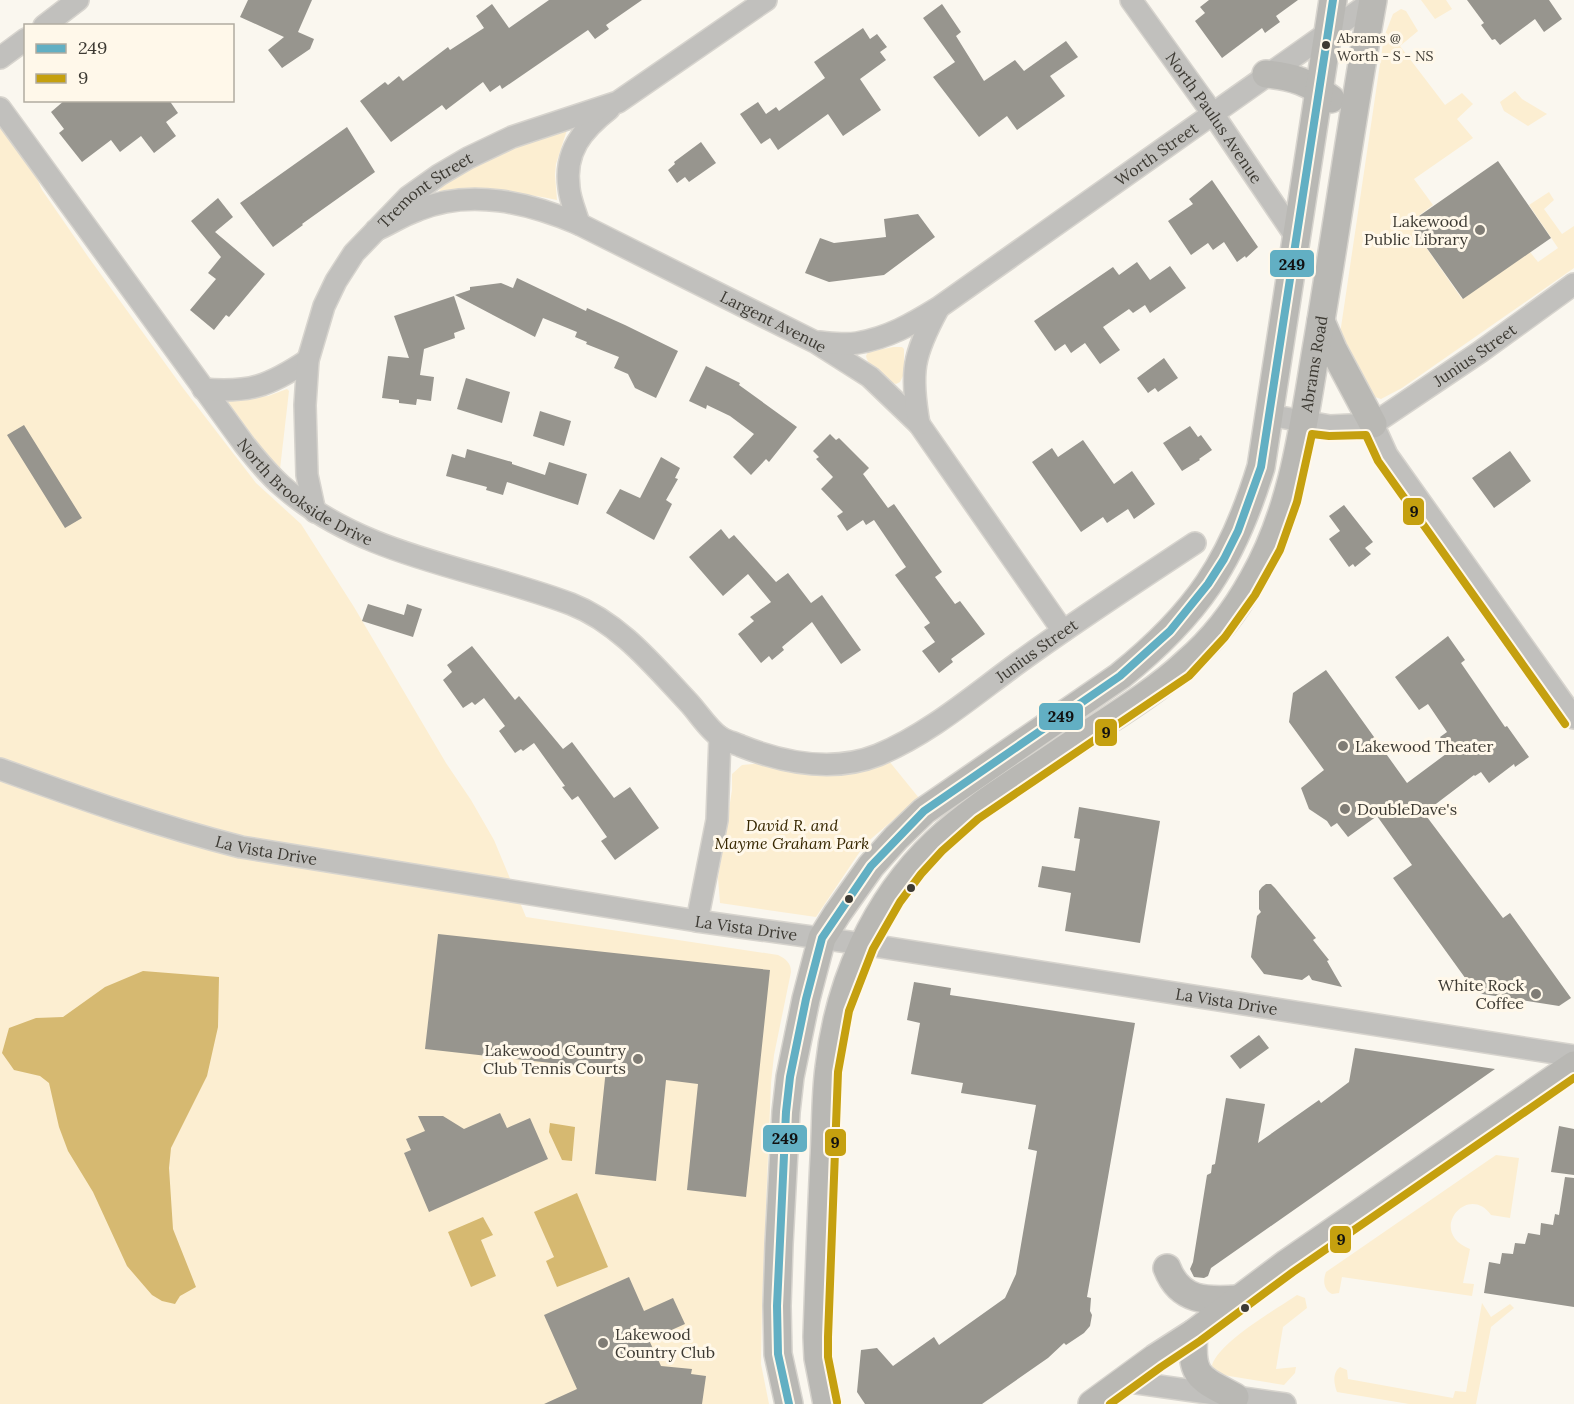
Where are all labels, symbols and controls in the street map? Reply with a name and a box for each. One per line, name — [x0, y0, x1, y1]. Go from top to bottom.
legend — [24, 24, 234, 102]
place label: Abrams @ Worth - S - NS — [1336, 29, 1434, 65]
text: 249 — [78, 36, 107, 59]
marker: Abrams @ Worth - S - NS — [1320, 39, 1332, 51]
street label: North Paulus Avenue — [1161, 48, 1267, 187]
text: 9 — [78, 66, 88, 89]
street label: Worth Street — [1111, 117, 1202, 190]
street label: Tremont Street — [373, 147, 476, 232]
place label: Lakewood Public Library — [1364, 211, 1469, 249]
marker: Lakewood Public Library — [1473, 223, 1487, 237]
line badge: 249 — [1269, 249, 1315, 278]
text: 249 — [1279, 254, 1305, 274]
street label: Largent Avenue — [717, 286, 831, 357]
street label: Abrams Road — [1296, 314, 1332, 415]
street label: Junius Street — [1429, 319, 1521, 391]
street label: North Brookside Drive — [233, 434, 376, 550]
line badge: 9 — [1402, 497, 1425, 526]
text: 9 — [1409, 501, 1419, 521]
street label: Junius Street — [991, 614, 1082, 687]
line badge: 249 — [1038, 702, 1084, 731]
text: 249 — [1048, 706, 1074, 726]
line badge: 9 — [1094, 718, 1118, 747]
text: 9 — [1101, 722, 1111, 742]
place label: Lakewood Theater — [1355, 736, 1494, 756]
marker: Lakewood Theater — [1336, 739, 1350, 753]
place label: DoubleDave's — [1357, 799, 1457, 819]
marker: DoubleDave's — [1338, 802, 1352, 816]
park label: David R. and Mayme Graham Park — [715, 815, 869, 853]
street label: La Vista Drive — [213, 831, 319, 869]
unlabelled marker — [905, 882, 917, 894]
unlabelled marker — [843, 893, 855, 905]
street label: La Vista Drive — [694, 911, 799, 945]
place label: White Rock Coffee — [1438, 975, 1524, 1013]
street label: La Vista Drive — [1174, 983, 1279, 1019]
marker: White Rock Coffee — [1529, 987, 1543, 1001]
place label: Lakewood Country Club Tennis Courts — [483, 1040, 627, 1078]
marker: Lakewood Country Club Tennis Courts — [631, 1052, 645, 1066]
line badge: 249 — [762, 1124, 808, 1153]
text: 249 — [772, 1128, 798, 1148]
line badge: 9 — [824, 1128, 847, 1157]
text: 9 — [830, 1132, 840, 1152]
line badge: 9 — [1329, 1225, 1352, 1254]
text: 9 — [1336, 1229, 1346, 1249]
unlabelled marker — [1239, 1302, 1251, 1314]
place label: Lakewood Country Club — [615, 1324, 715, 1362]
marker: Lakewood Country Club — [596, 1336, 610, 1350]

